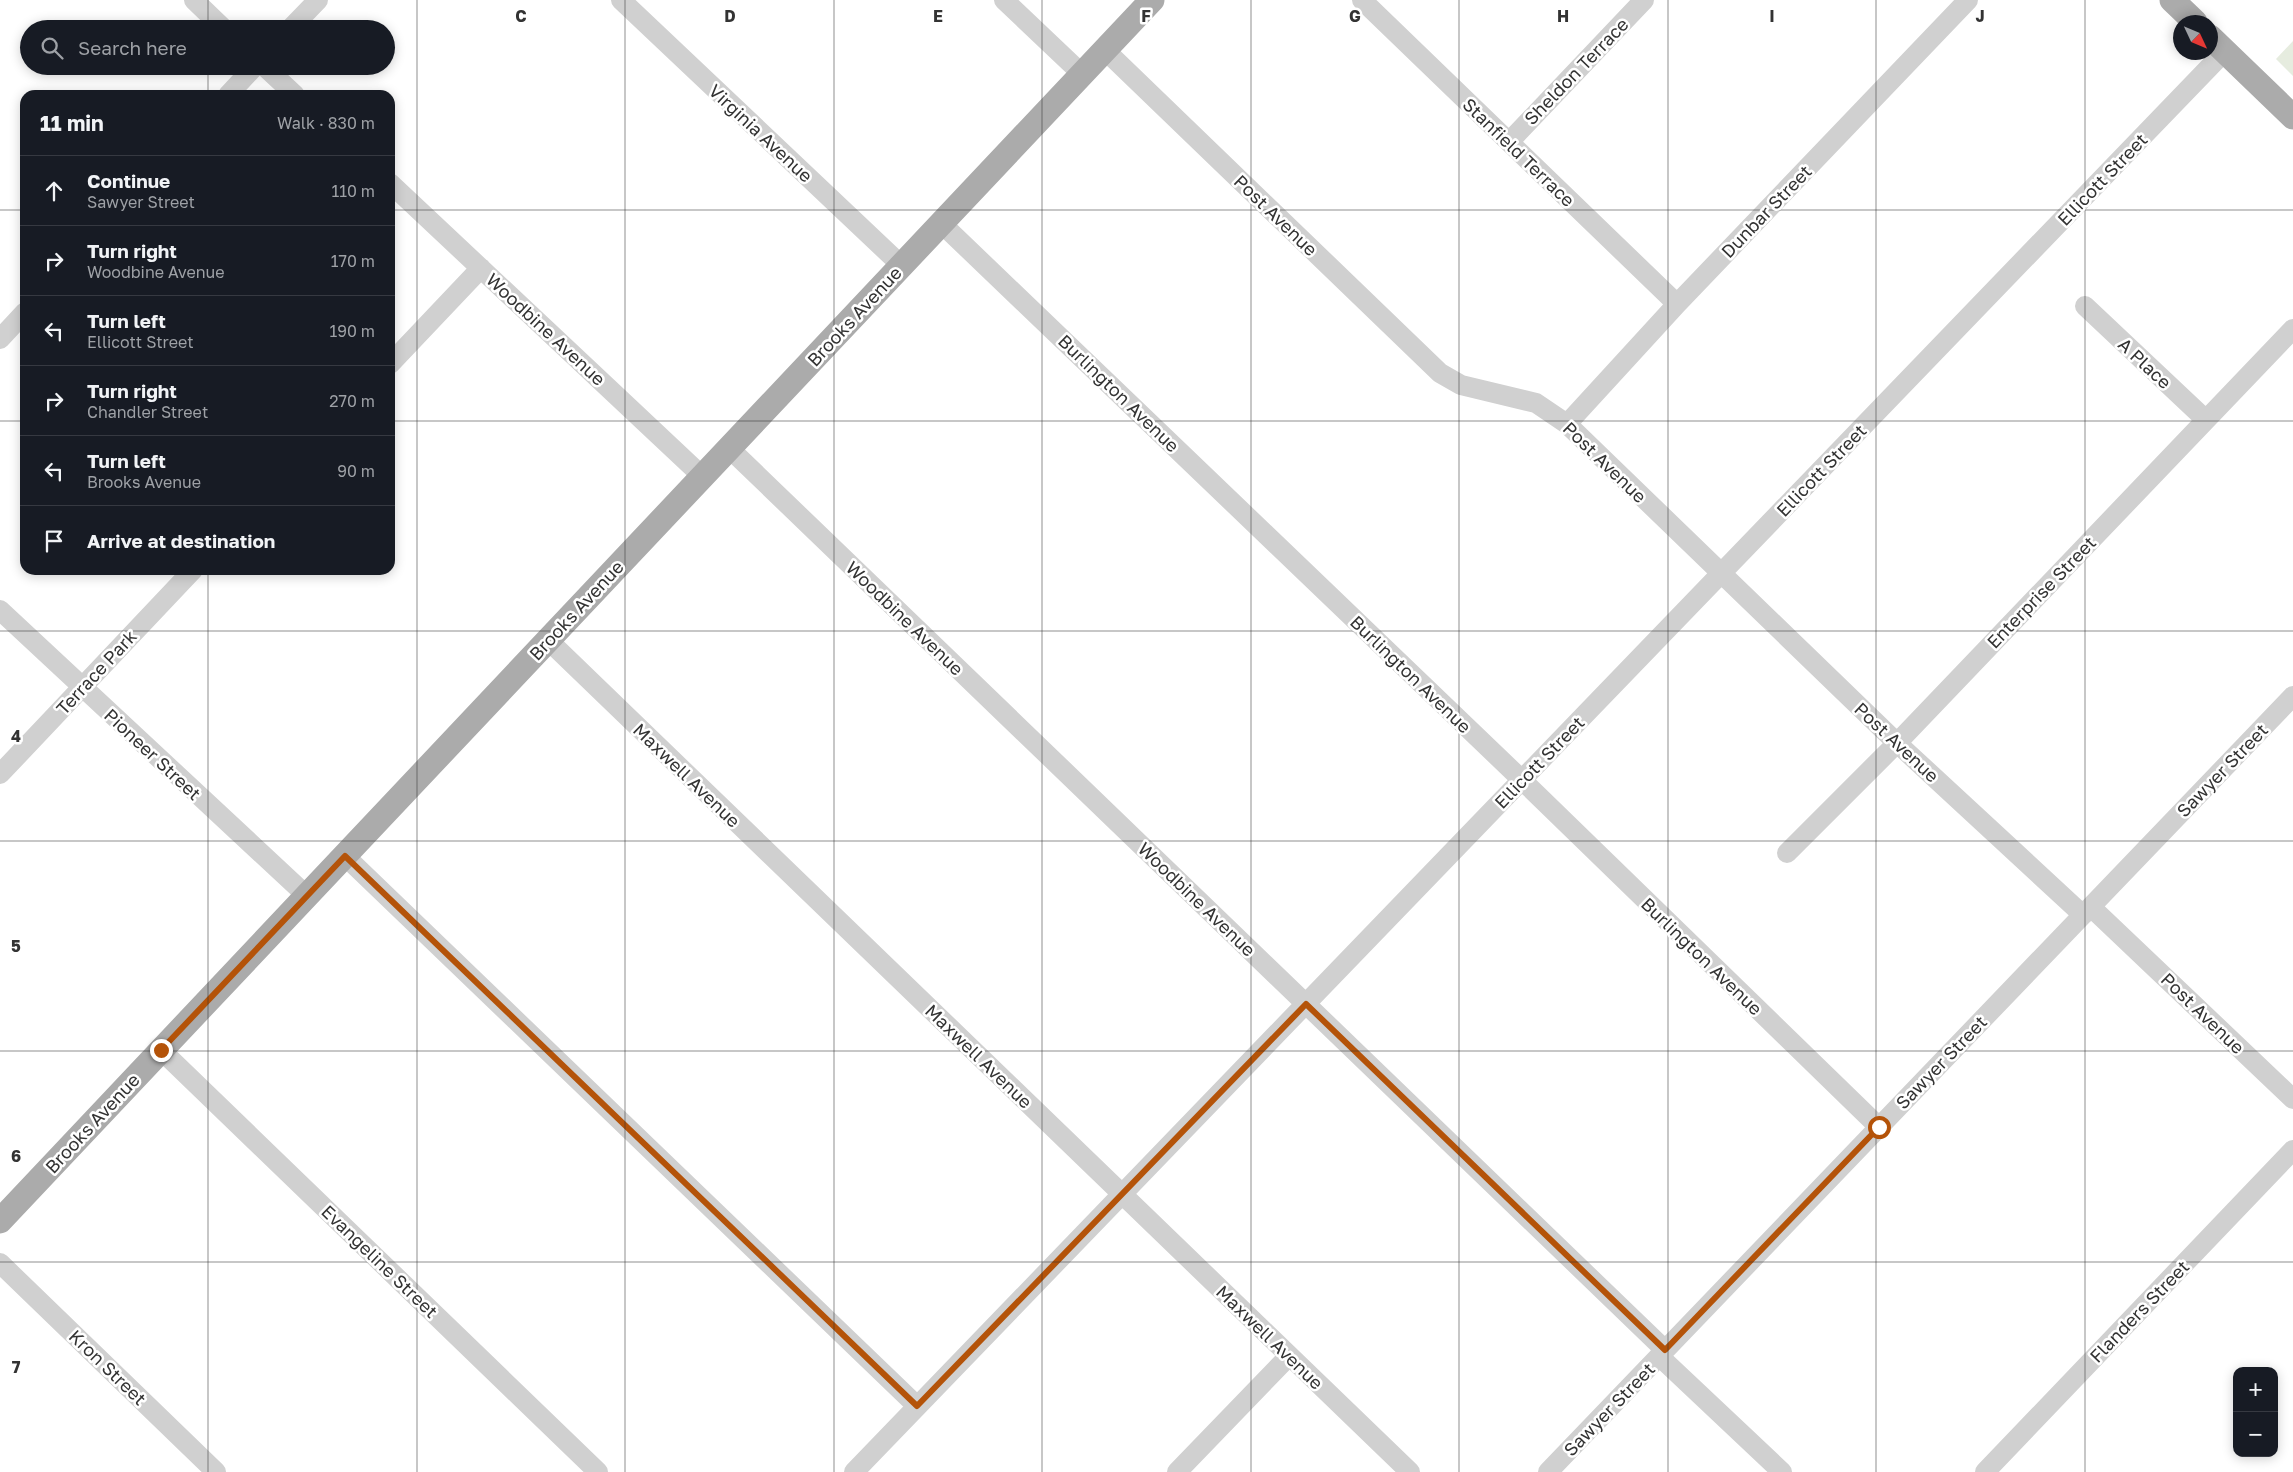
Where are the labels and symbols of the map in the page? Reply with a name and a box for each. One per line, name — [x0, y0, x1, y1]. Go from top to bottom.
text: C — [515, 6, 527, 26]
text: D — [724, 6, 736, 26]
text: E — [933, 6, 943, 26]
text: F — [1141, 6, 1151, 26]
text: G — [1349, 6, 1361, 26]
text: H — [1557, 6, 1569, 26]
text: I — [1769, 6, 1775, 26]
text: J — [1975, 6, 1985, 26]
street label: Sheldon Terrace — [1519, 13, 1633, 129]
north arrow — [2173, 15, 2218, 60]
street label: Virginia Avenue — [705, 79, 817, 187]
street label: Stanfield Terrace — [1459, 93, 1579, 211]
street label: Ellicott Street — [2052, 128, 2152, 230]
street label: Dunbar Street — [1716, 160, 1816, 262]
street label: Post Avenue — [1230, 170, 1322, 260]
street label: Brooks Avenue — [802, 262, 906, 370]
street label: Woodbine Avenue — [482, 268, 610, 390]
street label: Burlington Avenue — [1054, 330, 1184, 456]
street label: A Place — [2114, 333, 2176, 393]
street label: Post Avenue — [1559, 417, 1651, 507]
street label: Ellicott Street — [1771, 419, 1871, 521]
street label: Enterprise Street — [1982, 531, 2100, 653]
street label: Brooks Avenue — [524, 556, 628, 664]
street label: Woodbine Avenue — [842, 556, 968, 680]
street label: Burlington Avenue — [1346, 611, 1476, 737]
street label: Terrace Park — [51, 625, 141, 719]
street label: Post Avenue — [1850, 697, 1944, 787]
street label: Pioneer Street — [100, 704, 206, 804]
street label: Ellicott Street — [1489, 711, 1589, 813]
street label: Maxwell Avenue — [629, 718, 745, 832]
street label: Sawyer Street — [2172, 719, 2272, 821]
text: 4 — [11, 726, 21, 746]
street label: Woodbine Avenue — [1134, 837, 1260, 961]
street label: Burlington Avenue — [1637, 893, 1767, 1019]
text: 5 — [11, 936, 21, 956]
street label: Post Avenue — [2157, 968, 2249, 1058]
street label: Maxwell Avenue — [921, 999, 1037, 1113]
street label: Sawyer Street — [1891, 1011, 1991, 1113]
route end — [150, 1039, 173, 1062]
street label: Brooks Avenue — [40, 1069, 144, 1177]
route start — [1868, 1116, 1891, 1139]
text: 6 — [11, 1146, 21, 1166]
street label: Evangeline Street — [317, 1200, 443, 1322]
street label: Flanders Street — [2085, 1255, 2193, 1367]
street label: Maxwell Avenue — [1212, 1280, 1328, 1394]
street label: Kron Street — [65, 1325, 151, 1409]
text: 7 — [12, 1357, 21, 1377]
street label: Sawyer Street — [1559, 1358, 1659, 1460]

